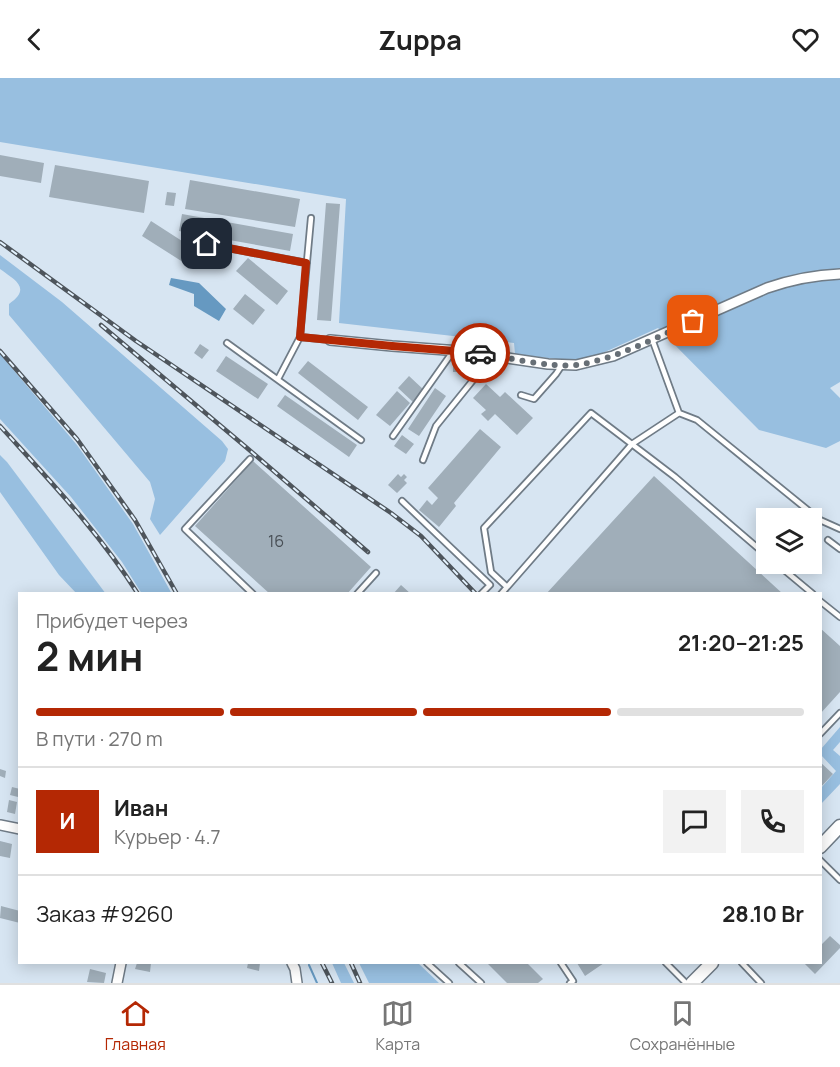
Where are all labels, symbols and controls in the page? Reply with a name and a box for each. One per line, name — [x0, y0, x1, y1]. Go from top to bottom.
text: Zuppa — [378, 21, 462, 58]
icon: back — [18, 23, 51, 56]
icon: heart — [789, 23, 822, 56]
pin — [181, 218, 232, 269]
icon: home — [190, 227, 223, 260]
pin — [667, 295, 718, 346]
icon: bag — [676, 304, 709, 337]
courier — [450, 323, 510, 383]
icon: car — [464, 337, 497, 370]
map controls — [756, 508, 822, 574]
button: layers — [756, 508, 822, 574]
house number: 16 — [268, 530, 284, 552]
text: Прибудет через — [36, 607, 188, 634]
text: 21:20–21:25 — [678, 628, 804, 658]
text: 2 мин — [36, 629, 143, 683]
text: В пути · 270 m — [36, 725, 163, 752]
button: chat — [663, 790, 726, 853]
button: phone — [741, 790, 804, 853]
text: Иван — [114, 793, 168, 823]
text: И — [60, 806, 75, 836]
text: Курьер · 4.7 — [114, 823, 221, 850]
text: Заказ #9260 — [36, 899, 174, 929]
text: 28.10 Br — [722, 899, 804, 929]
tab: Главная — [105, 997, 166, 1055]
tab: Карта — [376, 997, 420, 1055]
tab: Сохранённые — [630, 997, 735, 1055]

